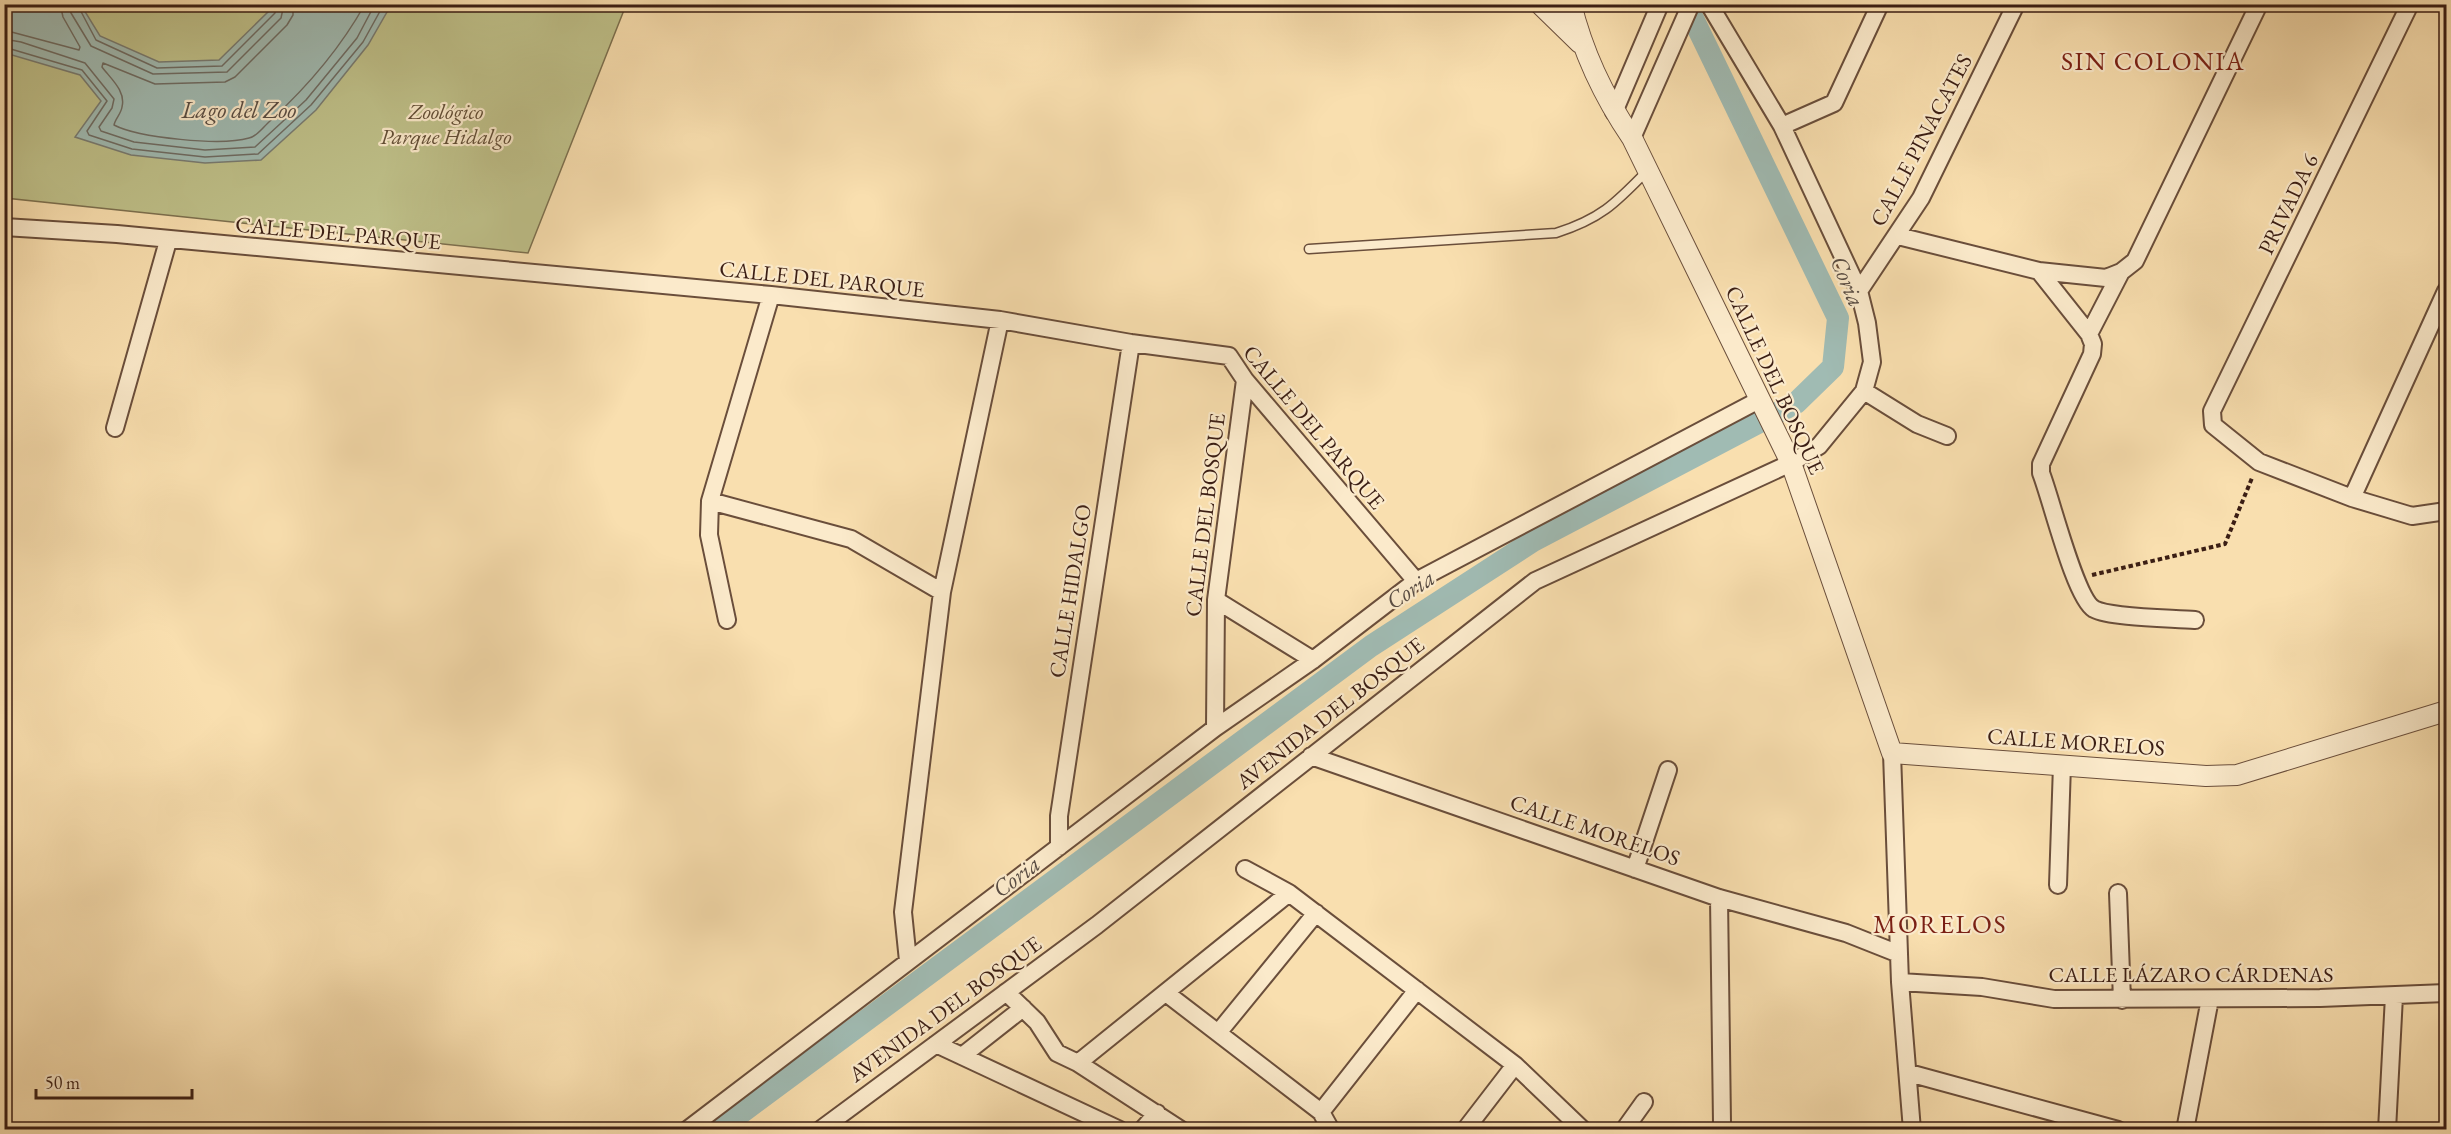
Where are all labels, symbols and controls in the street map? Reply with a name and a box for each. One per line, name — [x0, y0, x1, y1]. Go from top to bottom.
district label: SIN COLONIA — [2061, 44, 2245, 78]
street label: CALLE PINACATES — [1863, 49, 1979, 231]
water label: Lago del Zoo — [181, 94, 296, 125]
park label: Zoológico Parque Hidalgo — [380, 97, 512, 151]
street label: PRIVADA 6 — [2251, 148, 2325, 259]
street label: CALLE DEL PARQUE — [234, 210, 442, 256]
water label: Coria — [1824, 251, 1872, 311]
street label: CALLE DEL PARQUE — [718, 254, 926, 304]
street label: CALLE DEL BOSQUE — [1719, 281, 1831, 479]
street label: CALLE DEL PARQUE — [1237, 339, 1391, 515]
street label: CALLE DEL BOSQUE — [1178, 412, 1232, 618]
street label: CALLE HIDALGO — [1042, 502, 1098, 680]
water label: Coria — [1380, 562, 1440, 616]
street label: AVENIDA DEL BOSQUE — [1229, 630, 1430, 796]
street label: CALLE MORELOS — [1986, 721, 2166, 763]
street label: CALLE MORELOS — [1506, 787, 1684, 873]
water label: Coria — [986, 848, 1046, 904]
district label: MORELOS — [1873, 907, 2007, 941]
street label: AVENIDA DEL BOSQUE — [842, 929, 1047, 1089]
street label: CALLE LÁZARO CÁRDENAS — [2048, 960, 2334, 989]
scale bar — [36, 1062, 192, 1100]
text: 50 m — [45, 1071, 80, 1094]

